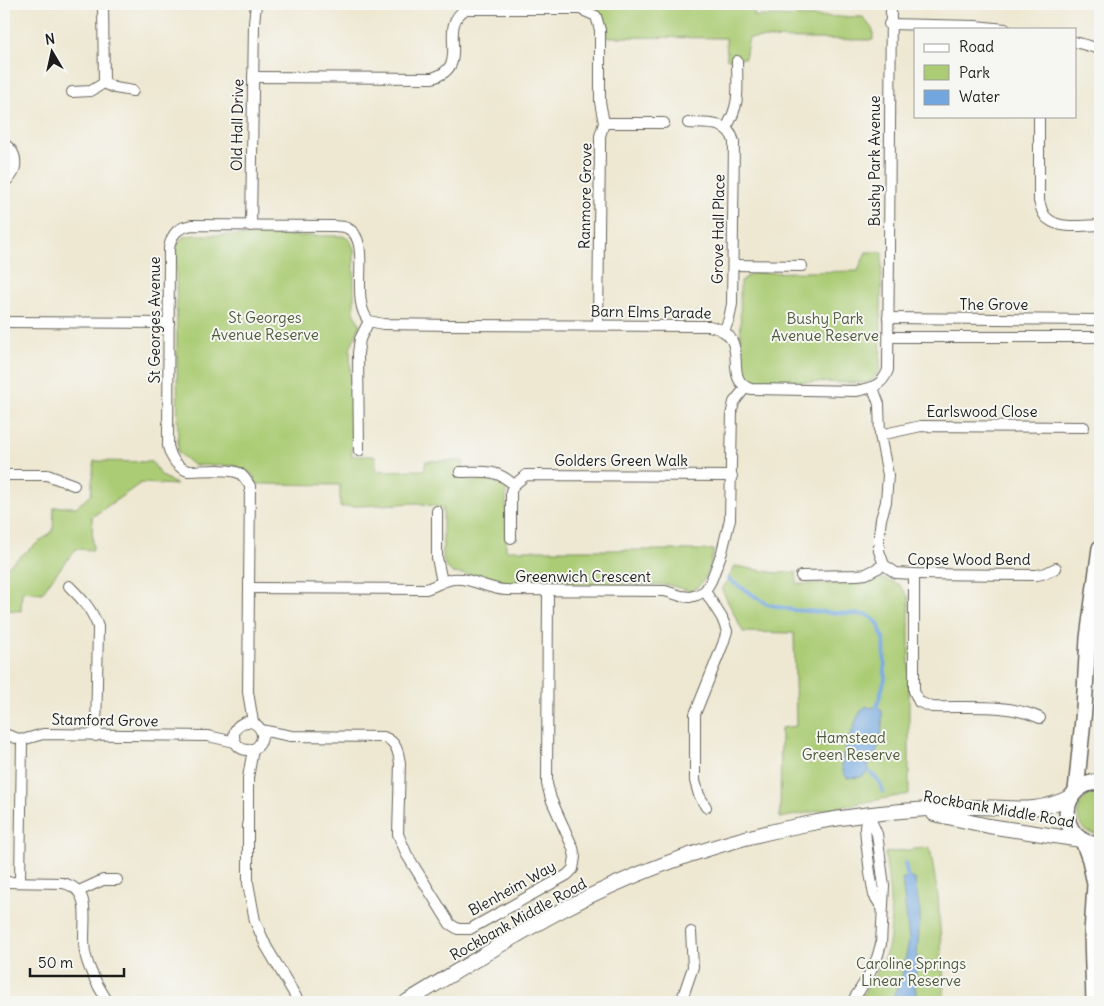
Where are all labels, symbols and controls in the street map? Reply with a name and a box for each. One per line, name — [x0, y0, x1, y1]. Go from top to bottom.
north arrow — [28, 28, 78, 78]
legend — [914, 28, 1076, 118]
text: N — [44, 30, 56, 49]
text: Road — [959, 37, 994, 56]
text: Park — [959, 63, 990, 82]
street label: Old Hall Drive — [227, 79, 247, 171]
text: Water — [959, 87, 1000, 106]
street label: Bushy Park Avenue — [865, 96, 884, 226]
street label: Ranmore Grove — [575, 143, 595, 249]
street label: Grove Hall Place — [708, 174, 728, 284]
street label: St Georges Avenue — [145, 256, 164, 384]
street label: The Grove — [960, 295, 1028, 314]
street label: Barn Elms Parade — [590, 301, 712, 323]
park label: St Georges Avenue Reserve — [211, 308, 319, 344]
park label: Bushy Park Avenue Reserve — [771, 309, 879, 345]
street label: Earlswood Close — [926, 402, 1038, 421]
street label: Golders Green Walk — [554, 451, 688, 470]
street label: Copse Wood Bend — [908, 550, 1031, 569]
street label: Greenwich Crescent — [515, 567, 651, 586]
street label: Stamford Grove — [51, 710, 159, 730]
park label: Hamstead Green Reserve — [802, 728, 900, 764]
street label: Rockbank Middle Road — [922, 786, 1076, 832]
street label: Blenheim Way — [465, 856, 559, 920]
street label: Rockbank Middle Road — [446, 873, 590, 964]
scale bar — [30, 946, 124, 978]
text: 50 m — [38, 953, 73, 972]
park label: Caroline Springs Linear Reserve — [856, 954, 966, 990]

